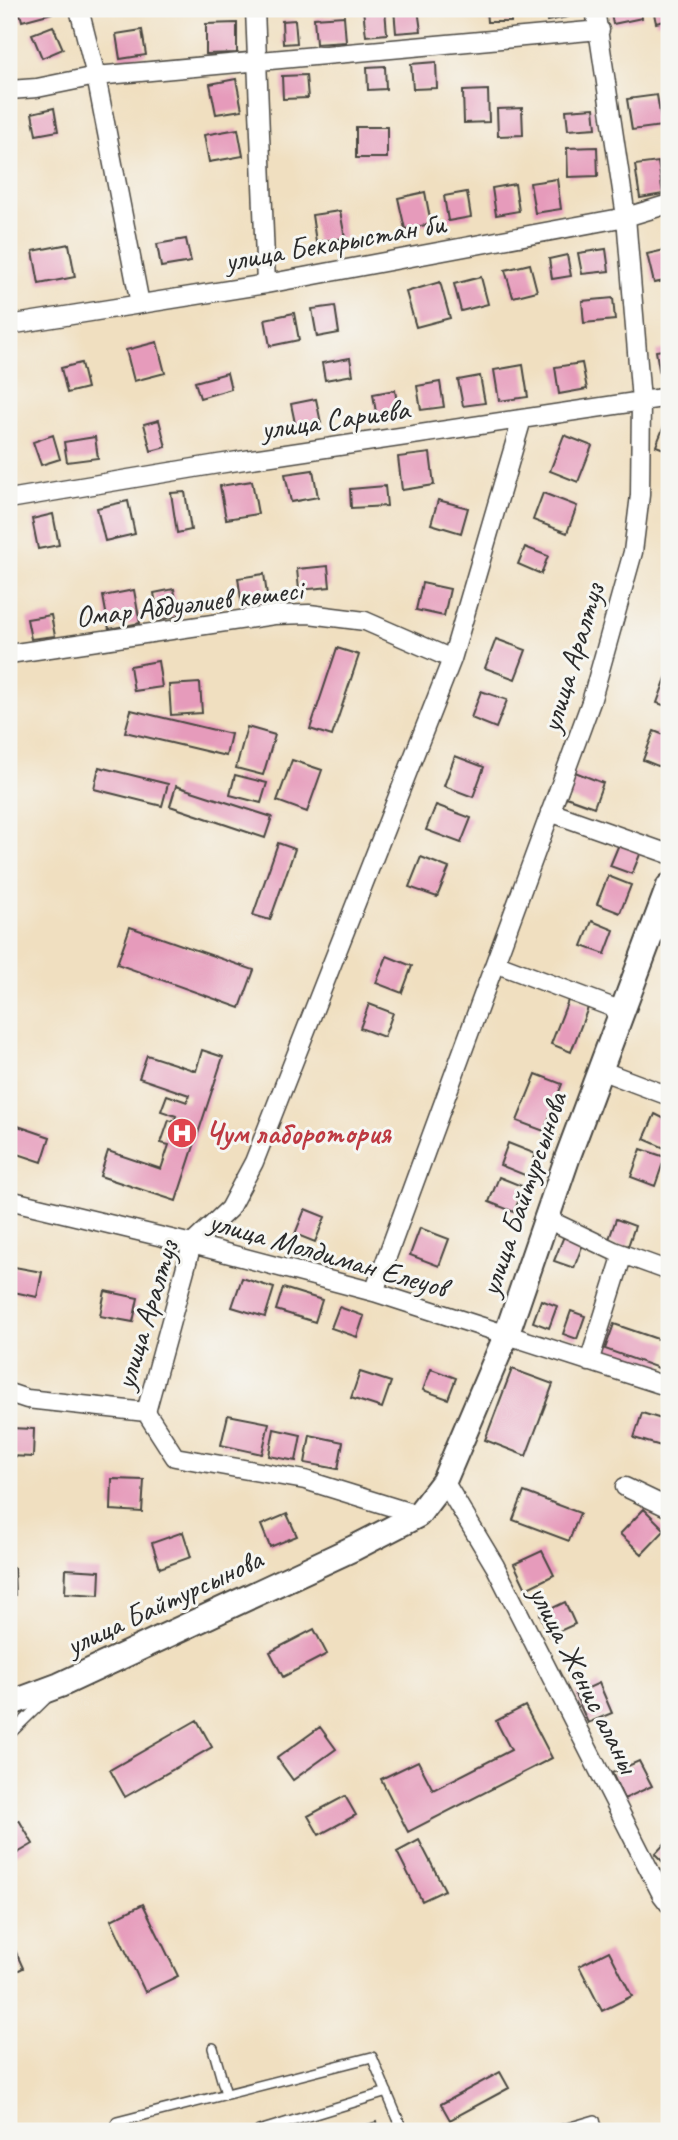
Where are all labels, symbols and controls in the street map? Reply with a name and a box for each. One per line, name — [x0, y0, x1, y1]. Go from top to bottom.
street label: улица Бекарыстан би — [220, 204, 450, 280]
street label: улица Сариева — [257, 390, 413, 448]
street label: Омар Абдуәлиев көшесі — [73, 570, 308, 636]
street label: улица Аралтуз — [531, 577, 613, 739]
street label: улица Байтурсынова — [470, 1086, 576, 1302]
place label: Чум лаборотория — [205, 1114, 392, 1152]
hospital icon: Чум лаборотория — [165, 1116, 199, 1150]
street label: улица Молдиман Елеуов — [203, 1201, 457, 1308]
street label: улица Аралтуз — [105, 1234, 187, 1396]
street label: улица Байтурсынова — [58, 1539, 270, 1665]
street label: улица Женис аланы — [519, 1577, 649, 1781]

